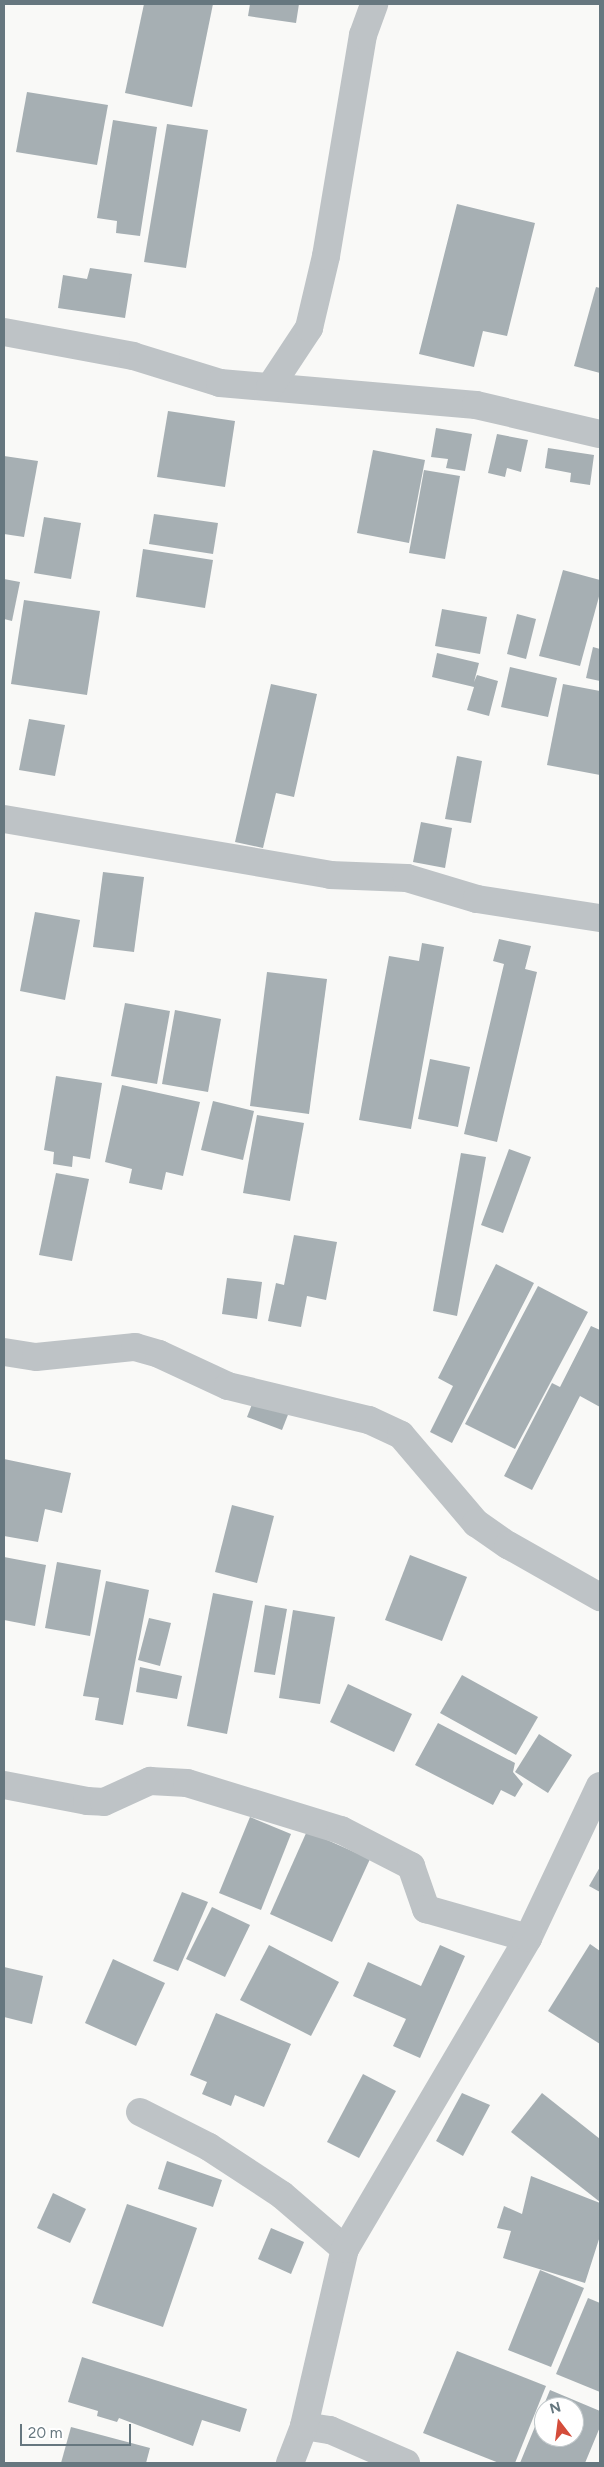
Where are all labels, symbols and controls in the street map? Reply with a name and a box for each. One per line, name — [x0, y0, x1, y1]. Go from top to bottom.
north arrow — [534, 2397, 584, 2447]
text: N — [548, 2398, 563, 2418]
scale bar — [22, 2414, 134, 2446]
text: 20 m — [28, 2424, 62, 2442]

